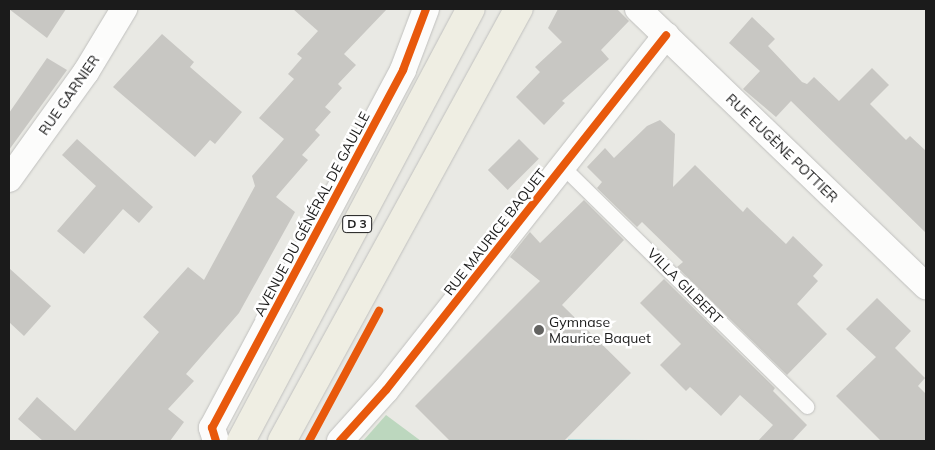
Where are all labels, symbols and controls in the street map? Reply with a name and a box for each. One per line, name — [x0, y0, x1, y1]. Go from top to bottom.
street label: RUE GARNIER — [35, 52, 103, 138]
street label: RUE EUGÈNE POTTIER — [723, 90, 841, 206]
street label: AVENUE DU GÉNÉRAL DE GAULLE — [251, 109, 373, 319]
street label: RUE MAURICE BAQUET — [440, 165, 550, 299]
road number: D 3 — [342, 214, 372, 233]
street label: VILLA GILBERT — [644, 245, 726, 327]
place label: Gymnase Maurice Baquet — [549, 314, 651, 347]
marker: Gymnase Maurice Baquet — [533, 324, 545, 336]

